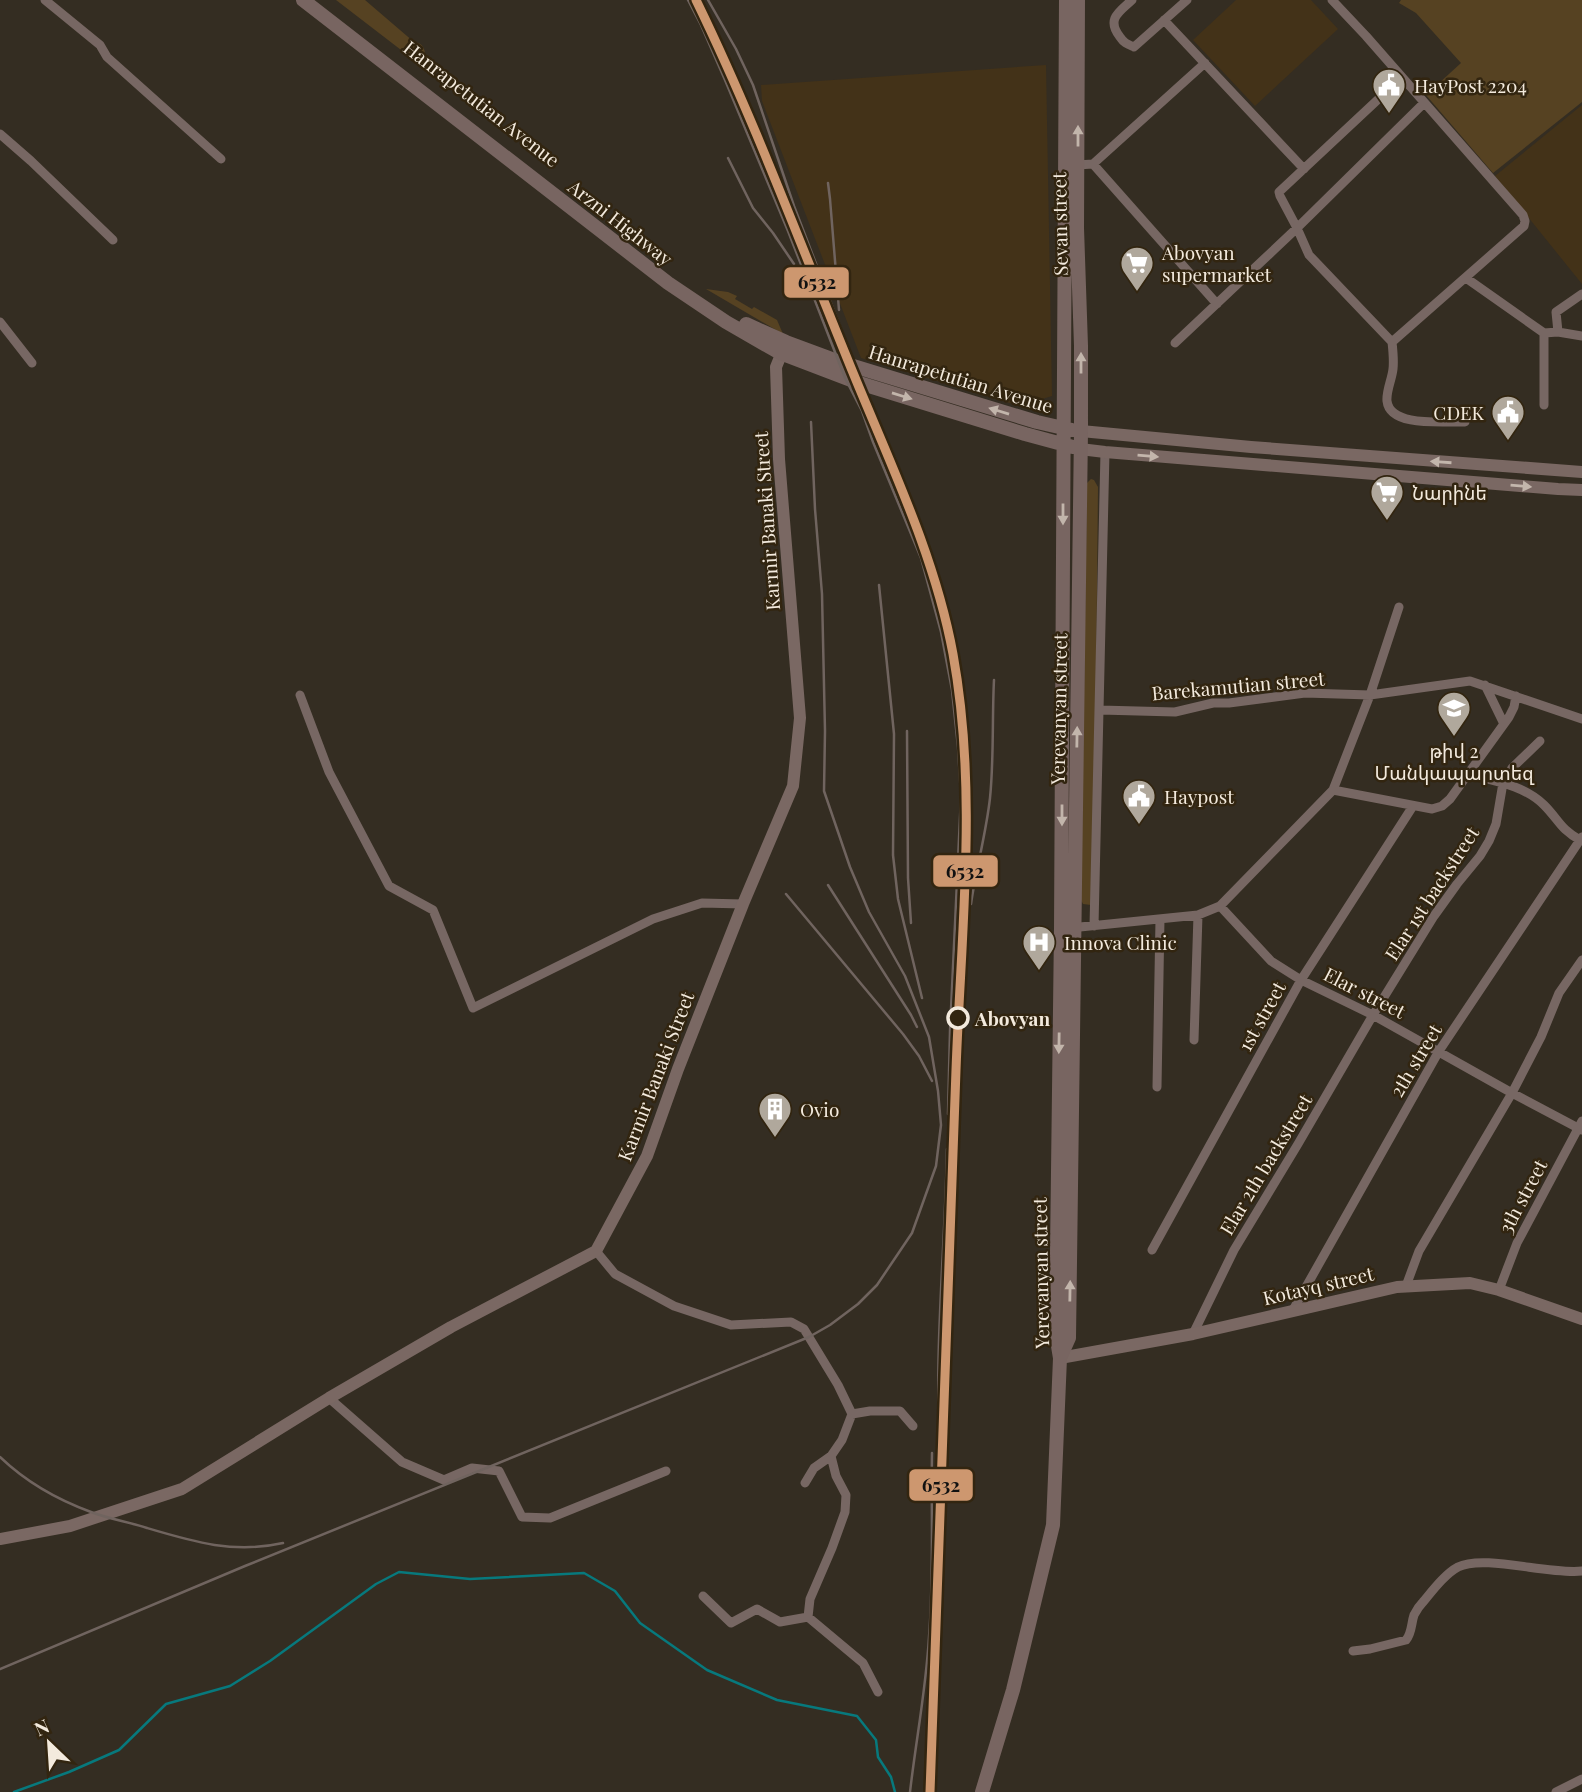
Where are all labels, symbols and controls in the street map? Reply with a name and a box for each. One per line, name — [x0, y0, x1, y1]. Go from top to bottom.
street label: Hanrapetutian Avenue — [399, 34, 565, 172]
public building icon: HayPost 2204 — [1370, 66, 1408, 115]
place label: HayPost 2204 — [1414, 72, 1527, 98]
one-way arrow — [1072, 125, 1083, 147]
street label: Arzni Highway — [563, 172, 679, 271]
street label: Sevan street — [1045, 172, 1073, 276]
place label: Abovyan supermarket — [1161, 239, 1272, 287]
supermarket icon: Abovyan supermarket — [1118, 244, 1156, 293]
line badge: 6532 — [783, 266, 850, 299]
text: 6532 — [798, 268, 836, 294]
street label: Hanrapetutian Avenue — [866, 338, 1056, 418]
one-way arrow — [1075, 352, 1087, 374]
one-way arrow — [891, 391, 912, 402]
public building icon: CDEK — [1489, 393, 1527, 442]
place label: CDEK — [1433, 399, 1485, 425]
one-way arrow — [988, 405, 1009, 415]
street label: Karmir Banaki Street — [747, 430, 785, 611]
one-way arrow — [1137, 451, 1159, 462]
one-way arrow — [1429, 456, 1451, 467]
supermarket icon: Նարինե — [1368, 473, 1406, 522]
place label: Նարինե — [1412, 479, 1487, 505]
one-way arrow — [1510, 481, 1532, 492]
one-way arrow — [1057, 503, 1069, 525]
street label: Yerevanyan street — [1044, 633, 1072, 786]
street label: Barekamutian street — [1150, 664, 1326, 706]
school or university icon: թիվ 2 Մանկապարտեզ — [1435, 689, 1473, 738]
one-way arrow — [1071, 726, 1083, 748]
place label: թիվ 2 Մանկապարտեզ — [1374, 737, 1535, 785]
public building icon: Haypost — [1120, 777, 1158, 826]
place label: Haypost — [1164, 783, 1234, 809]
one-way arrow — [1056, 804, 1068, 826]
street label: Elar 1st backstreet — [1378, 821, 1484, 965]
line badge: 6532 — [932, 854, 999, 888]
text: 6532 — [946, 857, 984, 883]
hospital icon: Innova Clinic — [1020, 923, 1058, 972]
place label: Innova Clinic — [1064, 929, 1177, 955]
street label: Elar street — [1320, 960, 1411, 1024]
street label: 1st street — [1231, 976, 1291, 1055]
street label: Karmir Banaki Street — [611, 987, 699, 1164]
place label: Abovyan — [974, 1005, 1050, 1031]
marker: Abovyan — [947, 1007, 969, 1029]
street label: 2th street — [1383, 1018, 1447, 1101]
one-way arrow — [1053, 1032, 1065, 1054]
street label: Elar 2th backstreet — [1213, 1088, 1318, 1239]
building icon: Ovio — [756, 1090, 794, 1139]
place label: Ovio — [800, 1096, 839, 1122]
street label: 3th street — [1492, 1154, 1552, 1238]
street label: Yerevanyan street — [1026, 1197, 1054, 1350]
street label: Kotayq street — [1260, 1260, 1376, 1310]
one-way arrow — [1064, 1280, 1076, 1302]
line badge: 6532 — [908, 1468, 974, 1502]
text: 6532 — [922, 1471, 960, 1497]
north arrow — [14, 1708, 84, 1778]
text: N — [30, 1712, 53, 1741]

